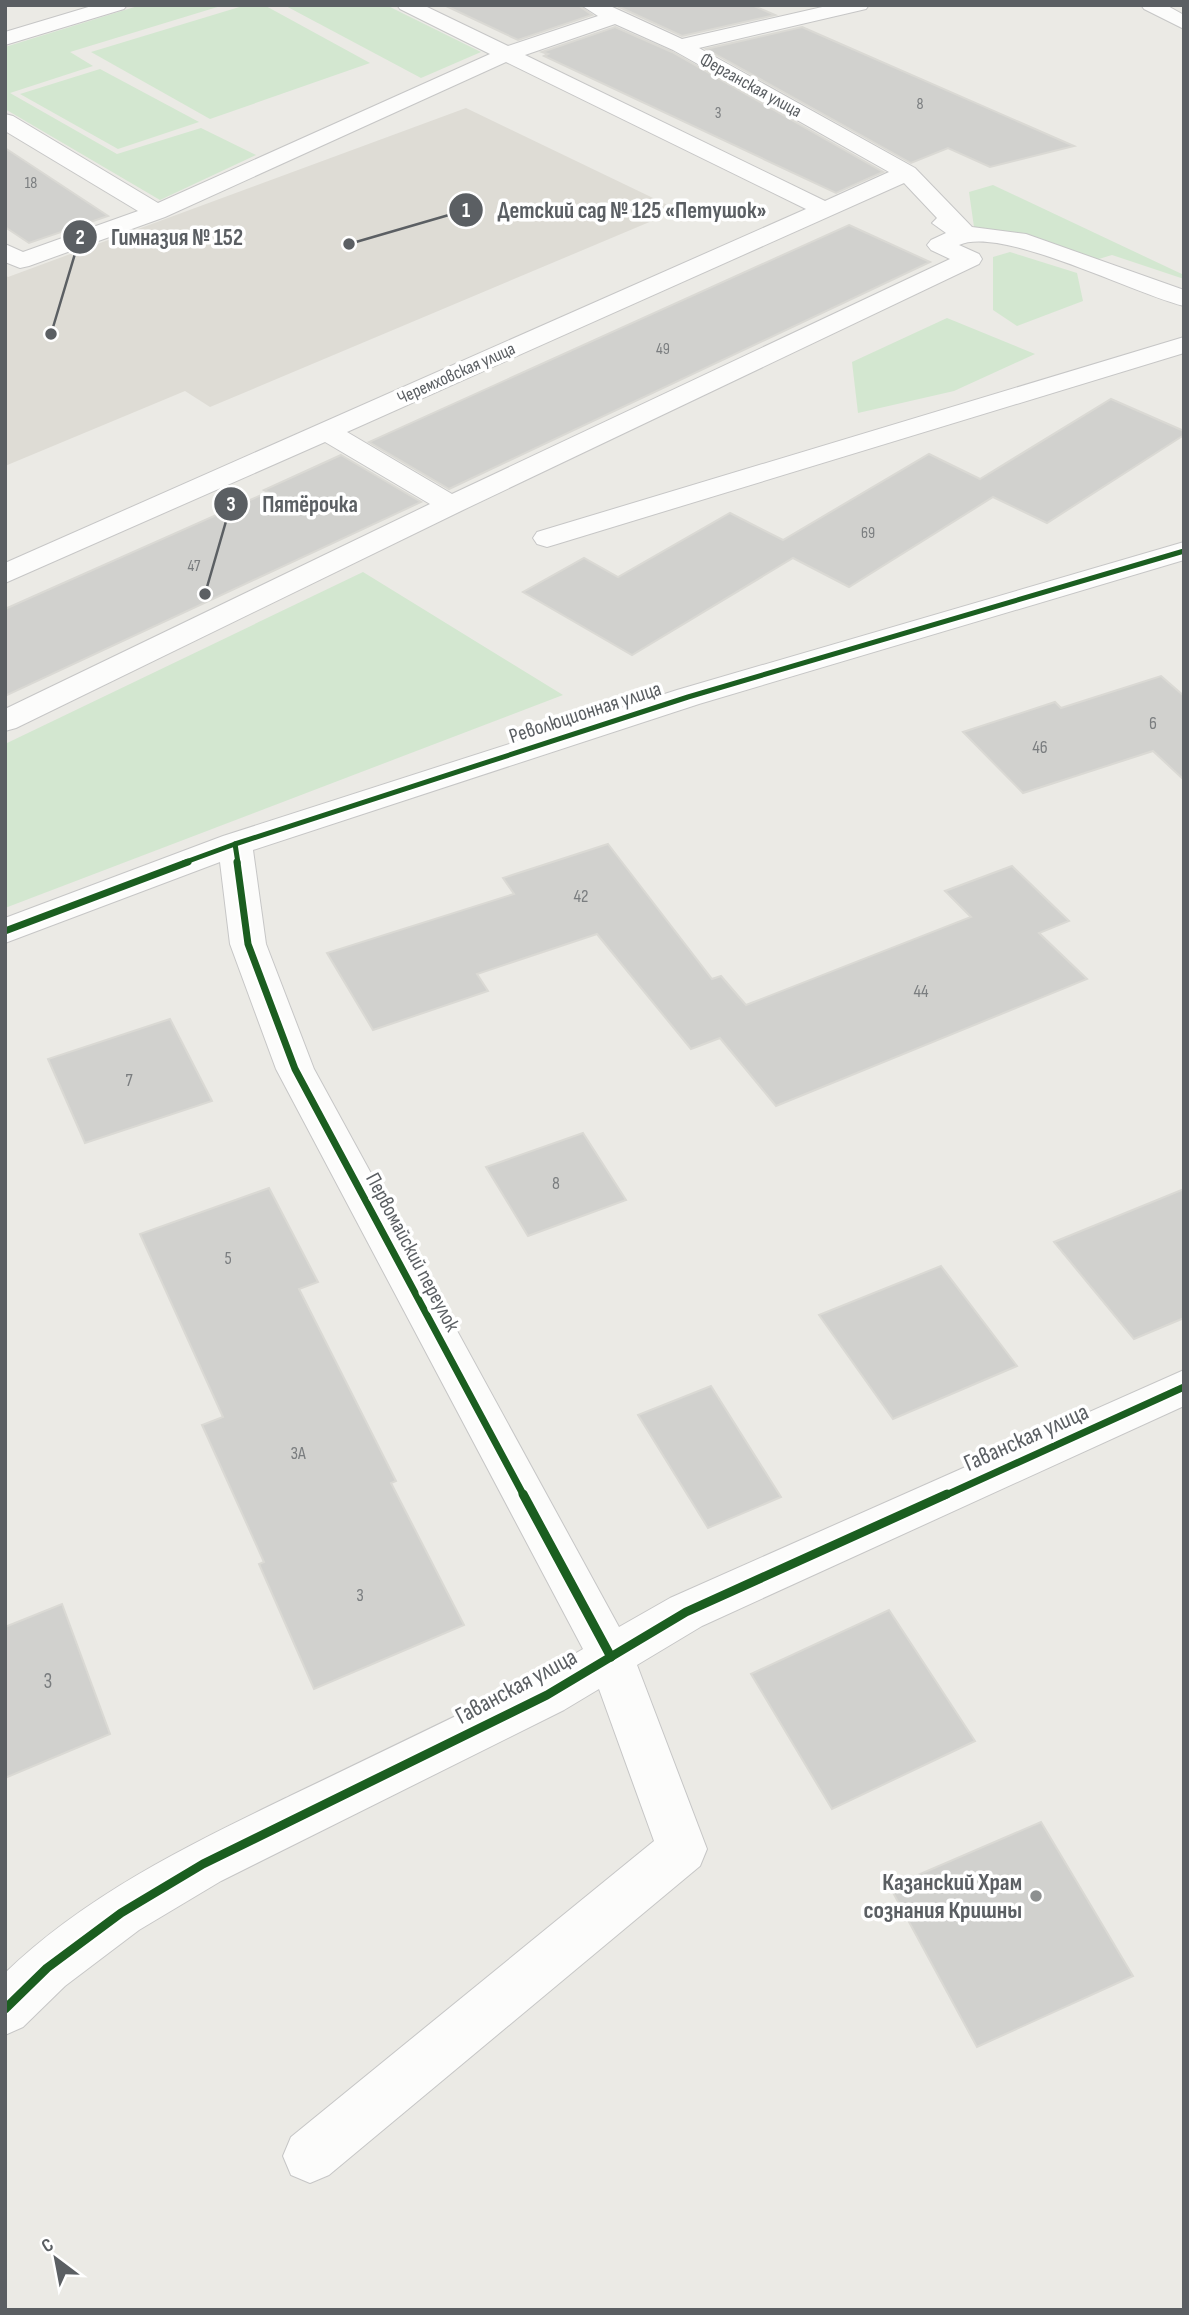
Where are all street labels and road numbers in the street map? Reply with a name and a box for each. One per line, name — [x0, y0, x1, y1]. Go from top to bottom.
street label: Ферганская улица — [696, 49, 805, 122]
street label: Черемховская улица — [394, 338, 518, 409]
street label: Революционная улица — [506, 676, 664, 749]
street label: Первомайский переулок — [360, 1169, 465, 1336]
street label: Гаванская улица — [959, 1397, 1093, 1478]
street label: Гаванская улица — [451, 1642, 582, 1731]

